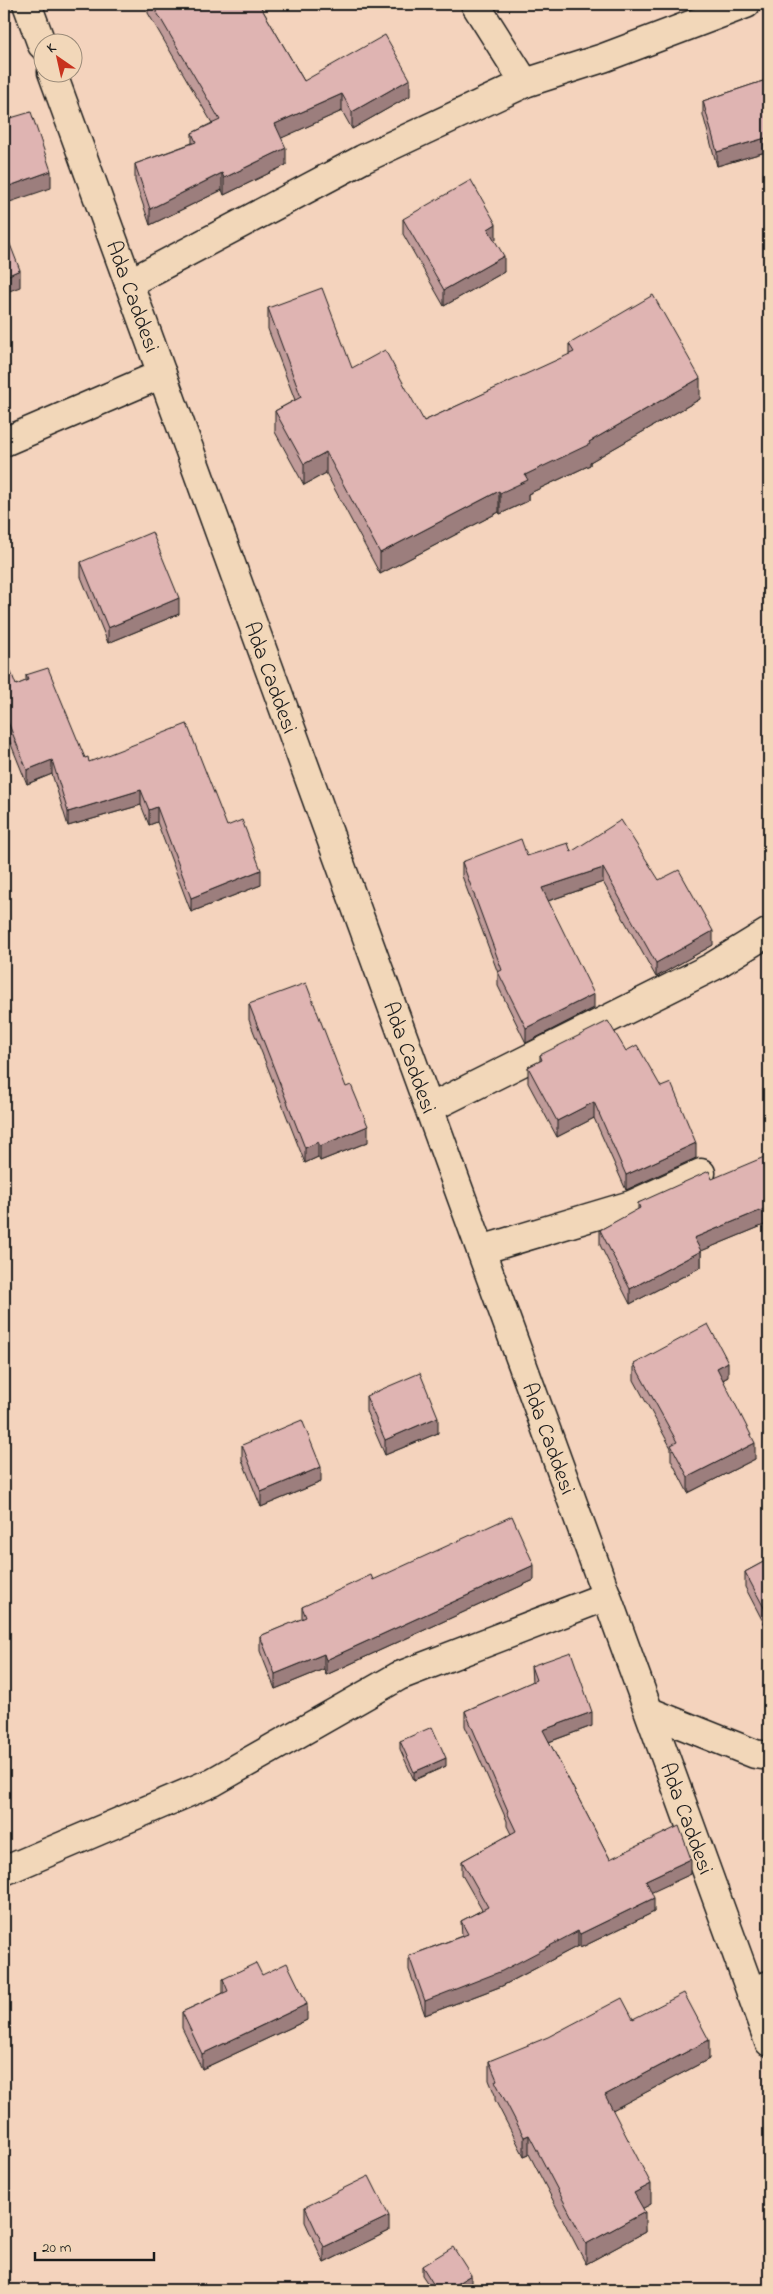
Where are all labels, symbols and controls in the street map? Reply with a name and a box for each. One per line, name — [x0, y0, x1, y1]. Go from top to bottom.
north arrow — [32, 32, 82, 82]
text: K — [43, 37, 61, 59]
street label: Ada Caddesi — [96, 237, 166, 357]
street label: Ada Caddesi — [234, 618, 304, 738]
street label: Ada Caddesi — [373, 998, 443, 1118]
street label: Ada Caddesi — [512, 1379, 582, 1499]
street label: Ada Caddesi — [650, 1759, 720, 1879]
scale bar — [35, 2229, 154, 2261]
text: 20 m — [42, 2237, 72, 2259]

